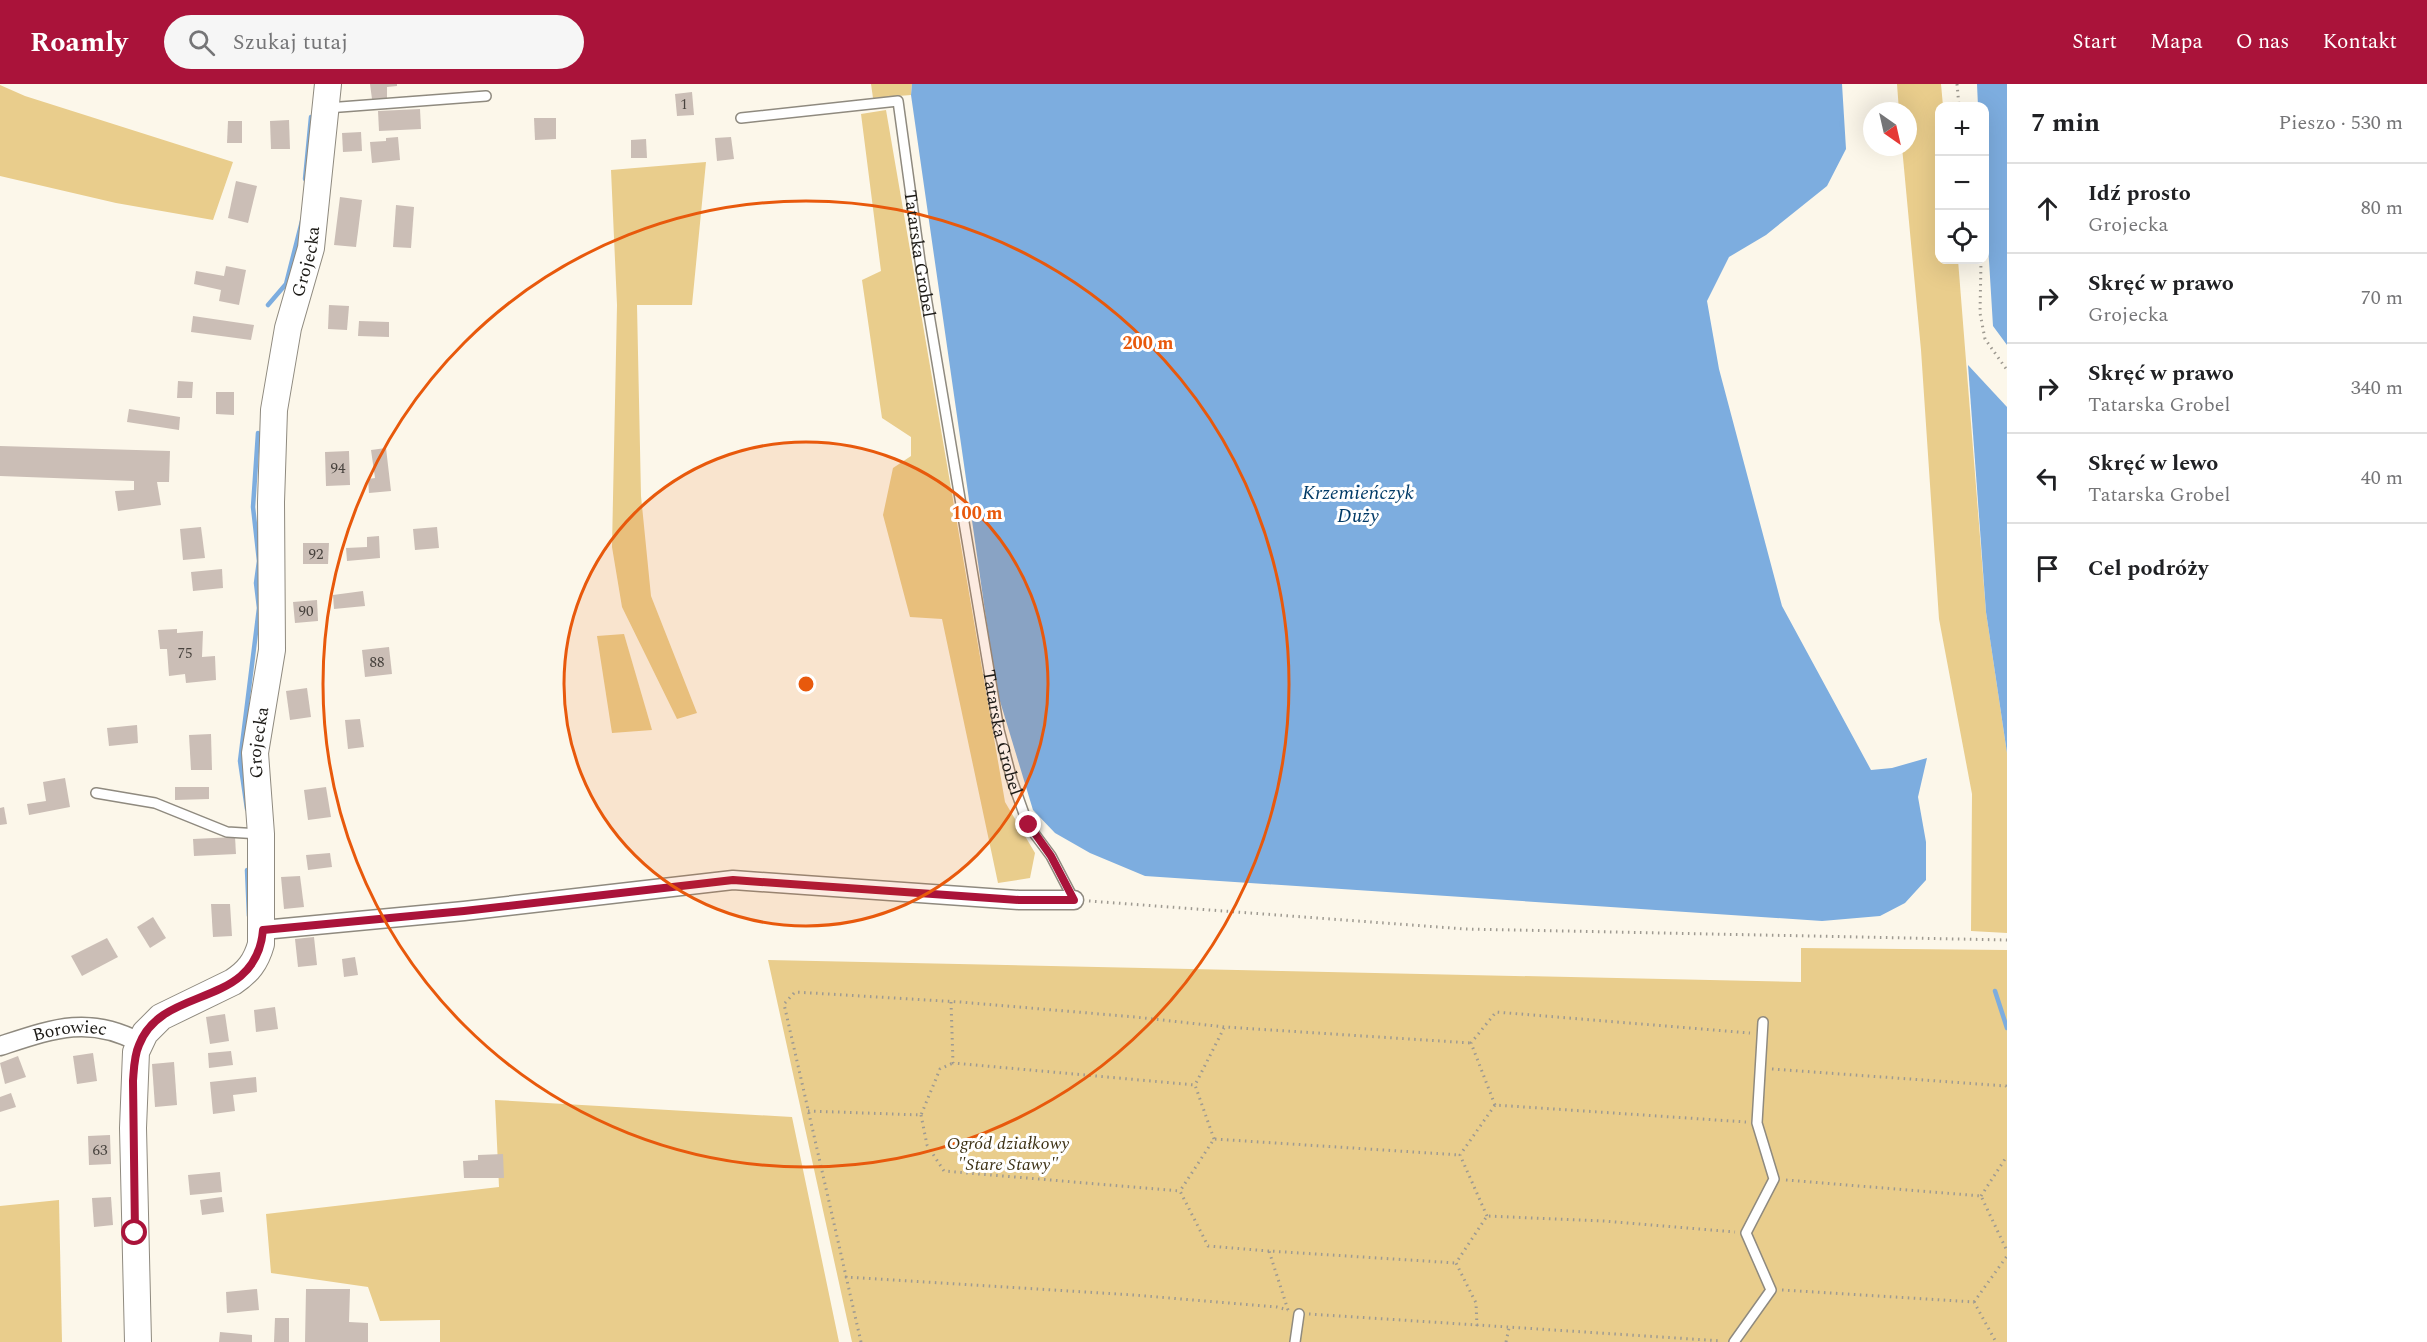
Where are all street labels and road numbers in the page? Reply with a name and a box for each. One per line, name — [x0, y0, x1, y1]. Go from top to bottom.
street label: Tatarska Grobel — [897, 188, 943, 319]
street label: Grojecka — [284, 225, 327, 300]
street label: Tatarska Grobel — [976, 667, 1030, 799]
street label: Grojecka — [241, 704, 276, 779]
street label: Borowiec — [29, 1013, 109, 1048]

